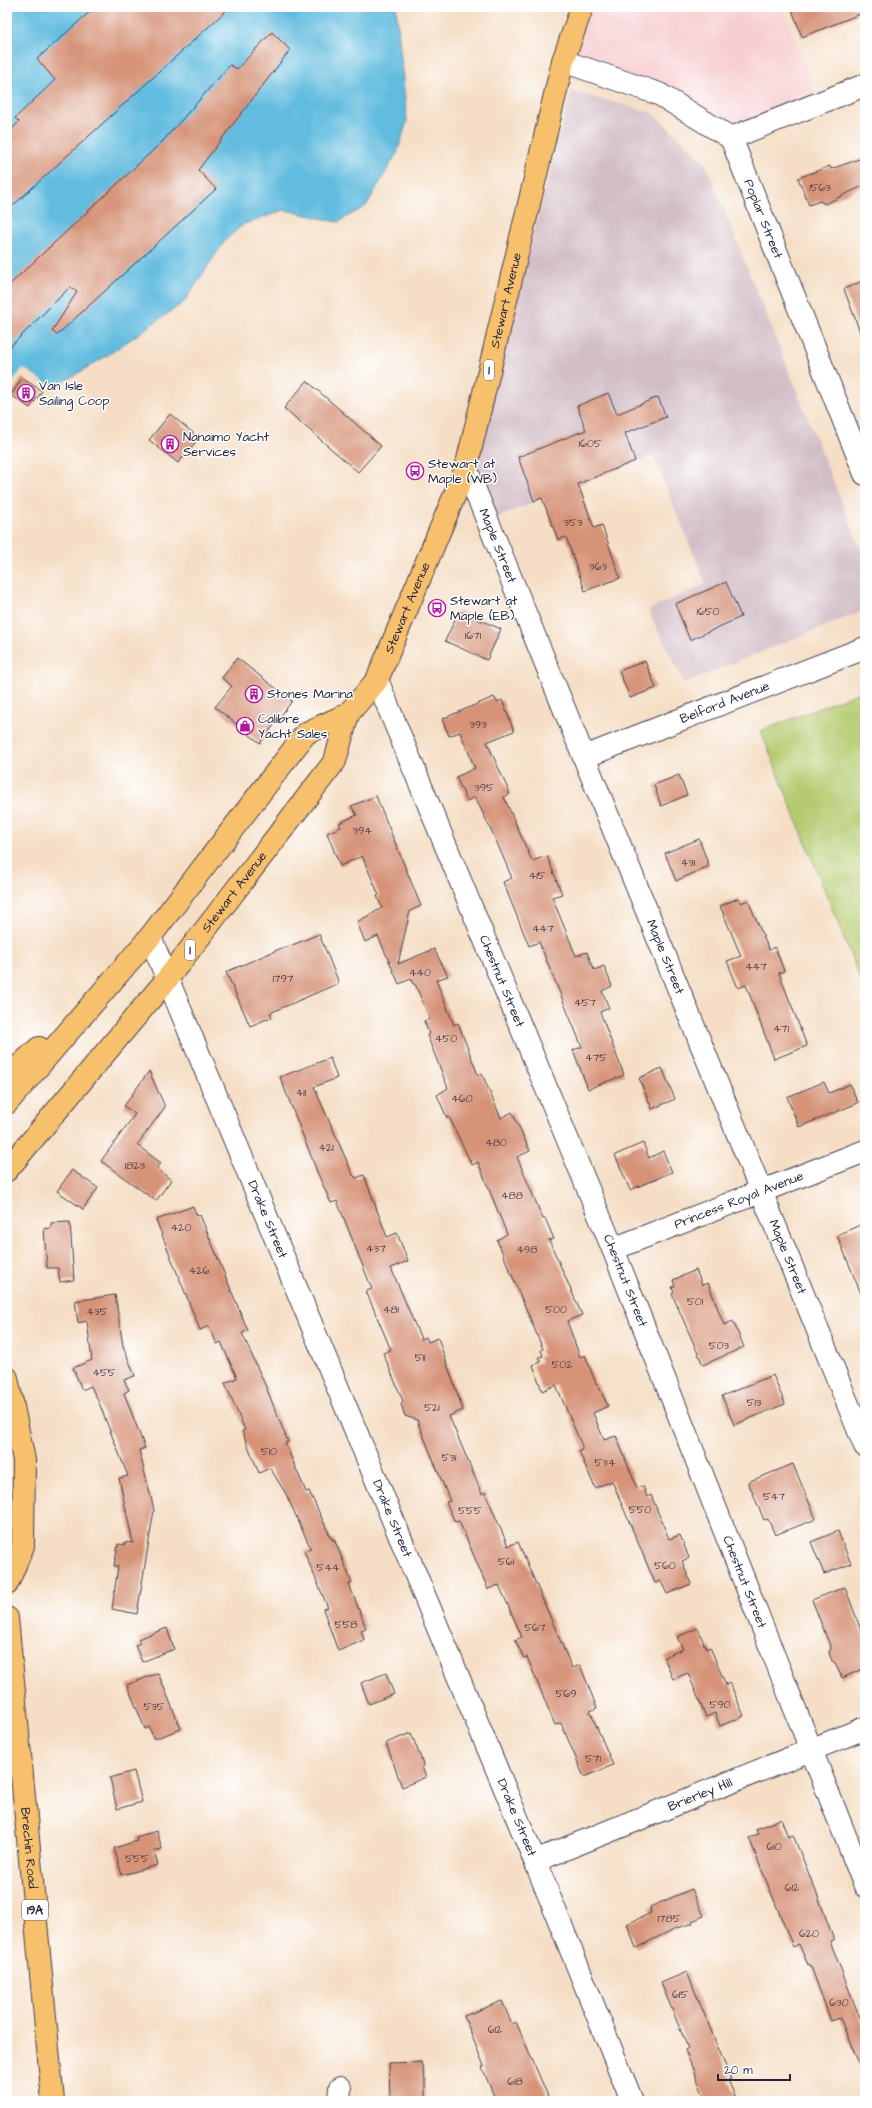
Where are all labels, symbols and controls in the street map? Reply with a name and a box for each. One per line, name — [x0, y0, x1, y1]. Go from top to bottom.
street label: Poplar Street — [739, 177, 787, 262]
house number: 1563 — [809, 180, 831, 195]
street label: Stewart Avenue — [486, 251, 526, 350]
road number: 1 — [484, 360, 494, 380]
place label: Van Isle Sailing Coop — [39, 377, 109, 411]
building icon: Van Isle Sailing Coop — [16, 383, 36, 403]
place label: Nanaimo Yacht Services — [183, 428, 270, 461]
building icon: Nanaimo Yacht Services — [160, 434, 180, 454]
house number: 1605 — [578, 436, 602, 451]
place label: Stewart at Maple (WB) — [428, 455, 497, 488]
bus stop icon: Stewart at Maple (WB) — [405, 461, 425, 481]
street label: Maple Street — [474, 506, 521, 586]
house number: 353 — [564, 515, 583, 530]
street label: Stewart Avenue — [380, 559, 434, 656]
house number: 363 — [589, 559, 607, 574]
place label: Stewart at Maple (EB) — [450, 592, 518, 625]
bus stop icon: Stewart at Maple (EB) — [427, 598, 447, 618]
house number: 1650 — [696, 604, 720, 619]
house number: 1671 — [465, 628, 482, 643]
street label: Belford Avenue — [677, 677, 772, 728]
building icon: Stones Marina — [244, 684, 264, 704]
place label: Stones Marina — [267, 685, 353, 703]
place label: Calibre Yacht Sales — [258, 710, 328, 743]
shop icon: Calibre Yacht Sales — [235, 716, 255, 736]
house number: 393 — [469, 717, 487, 732]
house number: 395 — [474, 780, 494, 795]
house number: 394 — [352, 823, 372, 838]
street label: Stewart Avenue — [197, 848, 271, 936]
house number: 431 — [681, 855, 696, 870]
house number: 415 — [529, 868, 546, 883]
street label: Maple Street — [642, 917, 689, 998]
house number: 447 — [532, 921, 554, 936]
street label: Chestnut Street — [475, 932, 529, 1031]
road number: 1 — [185, 940, 195, 960]
house number: 447 — [745, 959, 767, 974]
house number: 440 — [409, 965, 431, 980]
house number: 1797 — [272, 971, 294, 986]
house number: 457 — [574, 995, 596, 1010]
house number: 471 — [773, 1021, 789, 1036]
house number: 450 — [435, 1031, 457, 1046]
house number: 475 — [585, 1050, 607, 1065]
house number: 411 — [296, 1085, 307, 1100]
house number: 460 — [451, 1091, 473, 1106]
house number: 480 — [485, 1135, 507, 1150]
house number: 421 — [318, 1140, 334, 1155]
house number: 1823 — [125, 1158, 146, 1173]
street label: Princess Royal Avenue — [672, 1167, 806, 1233]
street label: Drake Street — [243, 1178, 292, 1262]
house number: 488 — [501, 1188, 523, 1203]
street label: Maple Street — [765, 1217, 811, 1298]
house number: 420 — [171, 1220, 191, 1235]
street label: Chestnut Street — [599, 1232, 652, 1330]
house number: 437 — [366, 1241, 386, 1256]
house number: 498 — [517, 1242, 537, 1257]
house number: 426 — [189, 1263, 209, 1278]
house number: 501 — [687, 1294, 704, 1309]
house number: 481 — [383, 1302, 400, 1317]
house number: 500 — [545, 1302, 567, 1317]
house number: 435 — [87, 1304, 108, 1319]
house number: 503 — [709, 1338, 730, 1353]
house number: 511 — [415, 1350, 426, 1365]
house number: 502 — [551, 1357, 573, 1372]
house number: 455 — [92, 1365, 116, 1380]
house number: 513 — [747, 1395, 762, 1410]
house number: 521 — [424, 1400, 440, 1415]
house number: 510 — [261, 1444, 277, 1459]
house number: 531 — [442, 1450, 457, 1465]
house number: 534 — [595, 1455, 616, 1470]
street label: Drake Street — [368, 1477, 417, 1561]
house number: 547 — [763, 1489, 785, 1504]
house number: 550 — [629, 1502, 651, 1517]
house number: 555 — [458, 1503, 482, 1518]
street label: Chestnut Street — [718, 1533, 771, 1632]
house number: 561 — [498, 1554, 515, 1569]
house number: 560 — [654, 1558, 676, 1573]
house number: 544 — [317, 1560, 340, 1575]
house number: 558 — [335, 1617, 357, 1632]
house number: 567 — [524, 1620, 546, 1635]
house number: 569 — [556, 1686, 576, 1701]
house number: 590 — [710, 1697, 731, 1712]
house number: 535 — [143, 1699, 165, 1714]
house number: 571 — [585, 1751, 602, 1766]
street label: Brierley Hill — [665, 1773, 735, 1816]
street label: Drake Street — [493, 1776, 541, 1860]
street label: Brechin Road — [16, 1806, 42, 1890]
house number: 610 — [766, 1839, 782, 1854]
house number: 555 — [125, 1851, 149, 1866]
house number: 612 — [785, 1880, 800, 1895]
road number: 19A — [22, 1900, 48, 1920]
house number: 1785 — [657, 1911, 681, 1926]
house number: 620 — [799, 1926, 819, 1941]
house number: 615 — [672, 1987, 688, 2002]
house number: 630 — [829, 1995, 849, 2010]
house number: 612 — [488, 2022, 503, 2037]
scale bar — [718, 2056, 790, 2082]
text: 20 m — [724, 2062, 753, 2079]
house number: 618 — [507, 2074, 523, 2089]

